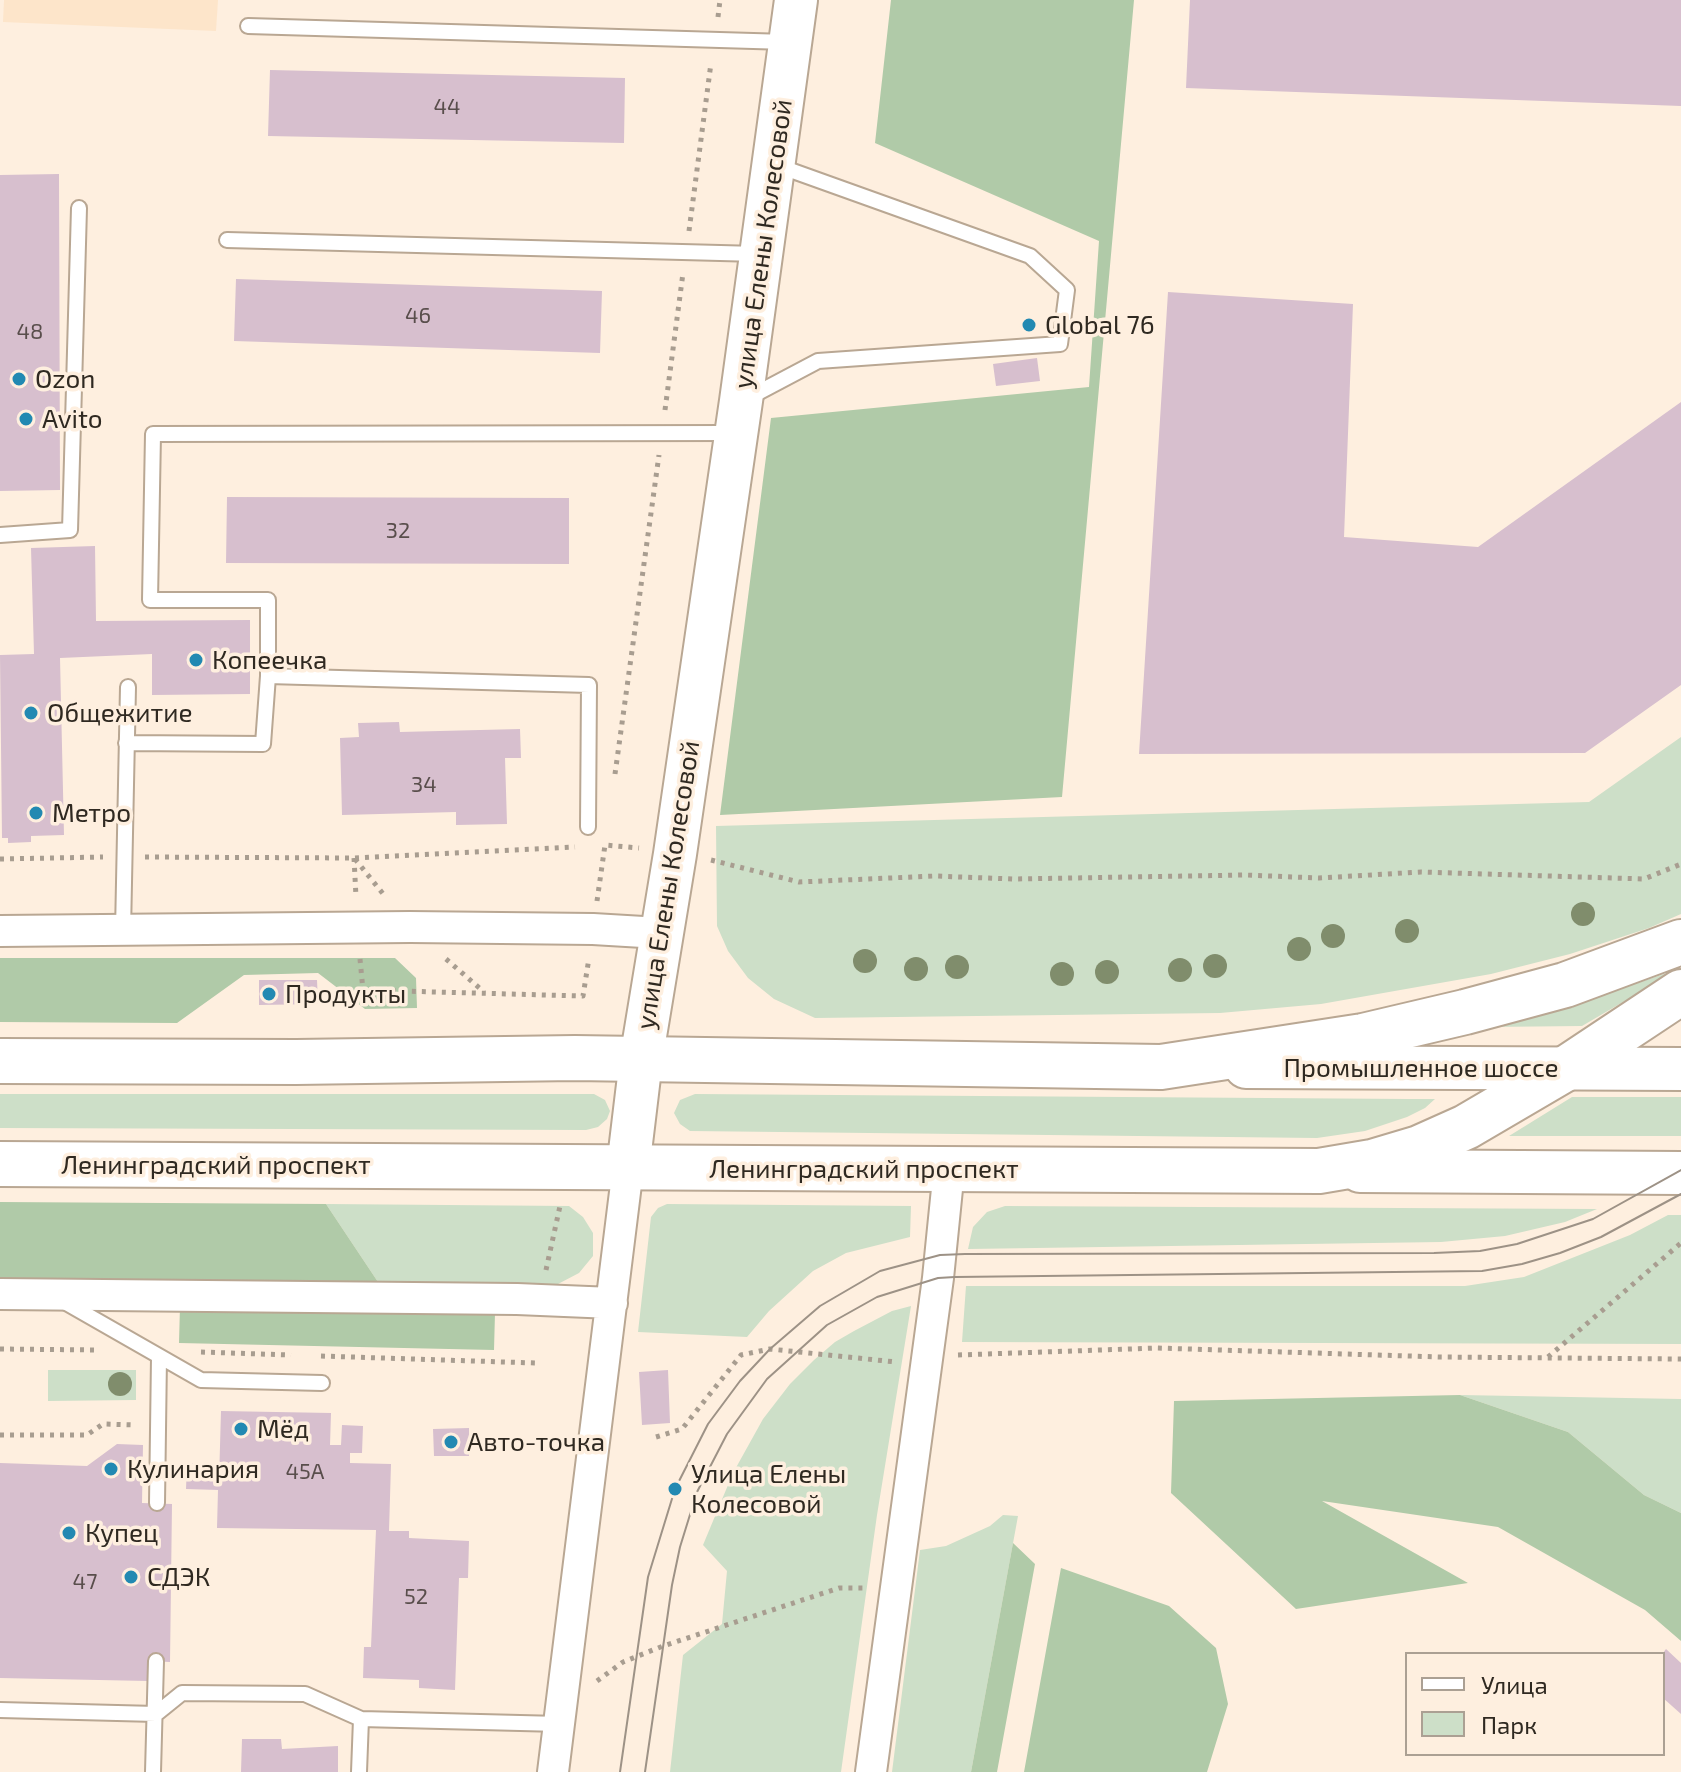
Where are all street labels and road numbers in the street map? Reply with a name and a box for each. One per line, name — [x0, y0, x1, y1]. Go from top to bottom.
street label: улица Елены Колесовой — [727, 97, 799, 391]
street label: улица Елены Колесовой — [630, 738, 706, 1032]
street label: Промышленное шоссе — [1283, 1052, 1559, 1084]
street label: Ленинградский проспект — [61, 1149, 371, 1181]
street label: Ленинградский проспект — [709, 1153, 1019, 1185]

